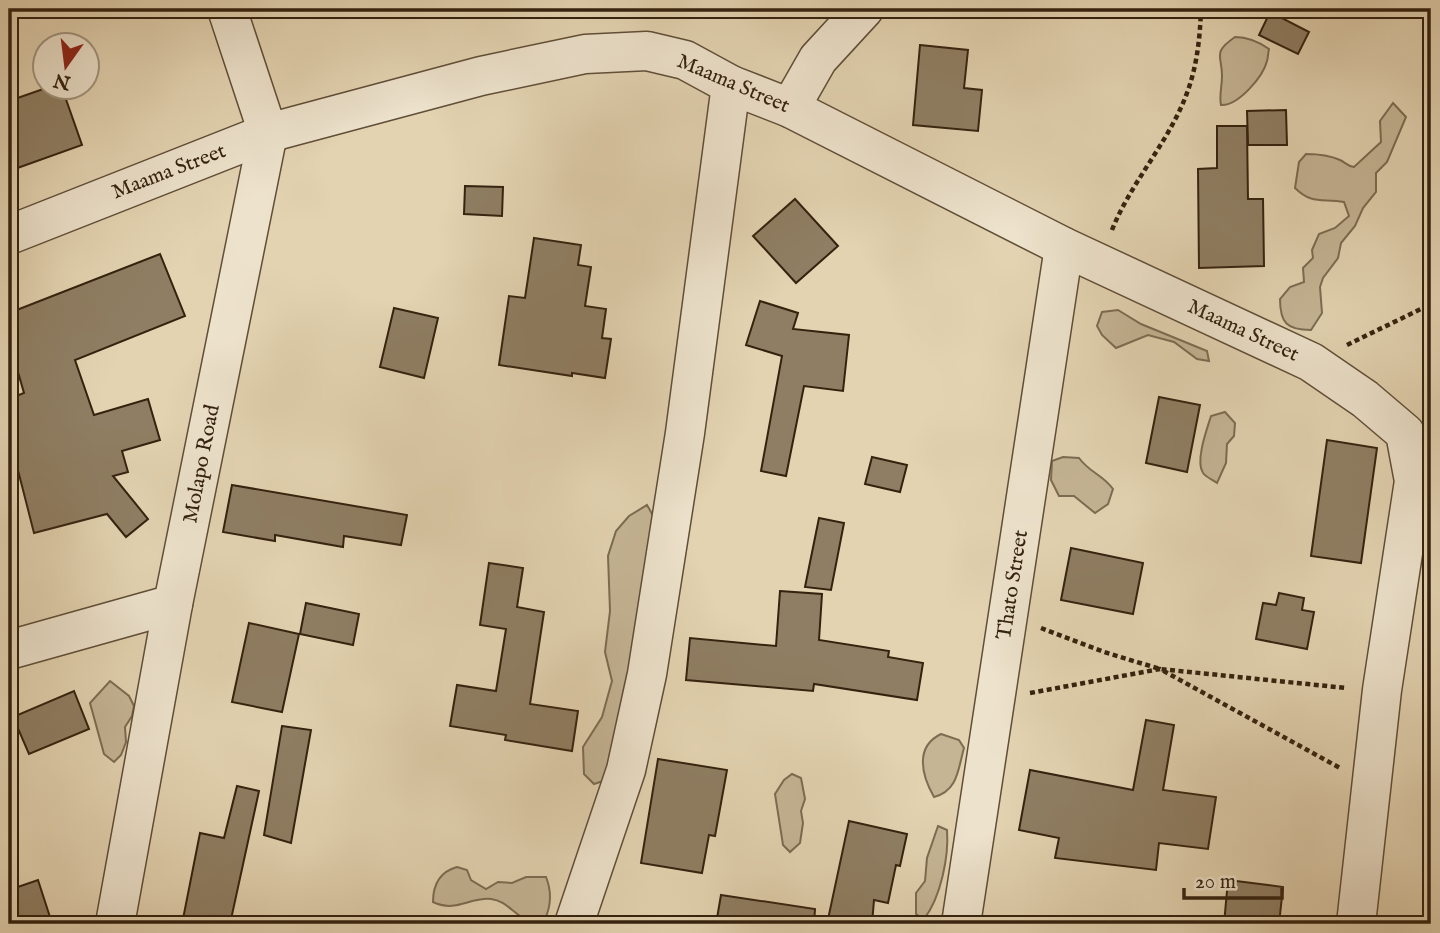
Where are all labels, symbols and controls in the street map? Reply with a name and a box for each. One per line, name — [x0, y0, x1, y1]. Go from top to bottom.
north arrow — [32, 32, 102, 102]
street label: Maama Street — [673, 48, 793, 120]
text: N — [51, 67, 74, 94]
street label: Maama Street — [108, 138, 230, 206]
street label: Maama Street — [1183, 293, 1303, 369]
street label: Molapo Road — [177, 402, 227, 526]
street label: Thato Street — [991, 528, 1035, 642]
scale bar — [1184, 856, 1282, 900]
text: 20 m — [1195, 869, 1236, 896]

